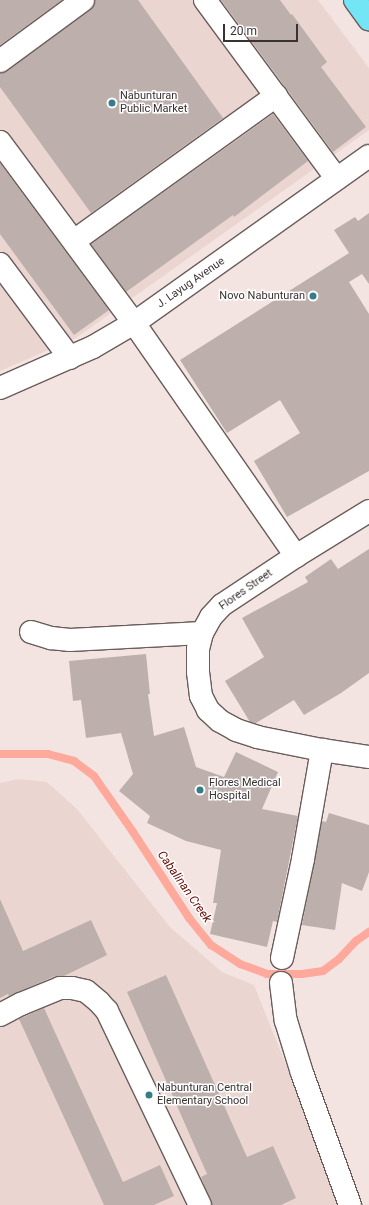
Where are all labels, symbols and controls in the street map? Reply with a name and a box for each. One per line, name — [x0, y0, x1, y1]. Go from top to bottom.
scale bar — [225, 16, 300, 42]
text: 20 m — [230, 24, 257, 38]
place label: Nabunturan Public Market — [120, 90, 187, 116]
marker: Nabunturan Public Market — [107, 98, 117, 108]
street label: J. Layug Avenue — [155, 255, 227, 311]
place label: Novo Nabunturan — [219, 289, 305, 303]
marker: Novo Nabunturan — [308, 291, 318, 301]
street label: Flores Street — [217, 567, 275, 613]
place label: Flores Medical Hospital — [209, 777, 281, 803]
marker: Flores Medical Hospital — [194, 784, 206, 796]
water label: Cabalinan Creek — [154, 848, 214, 926]
place label: Nabunturan Central Elementary School — [157, 1082, 252, 1108]
marker: Nabunturan Central Elementary School — [144, 1090, 154, 1100]

